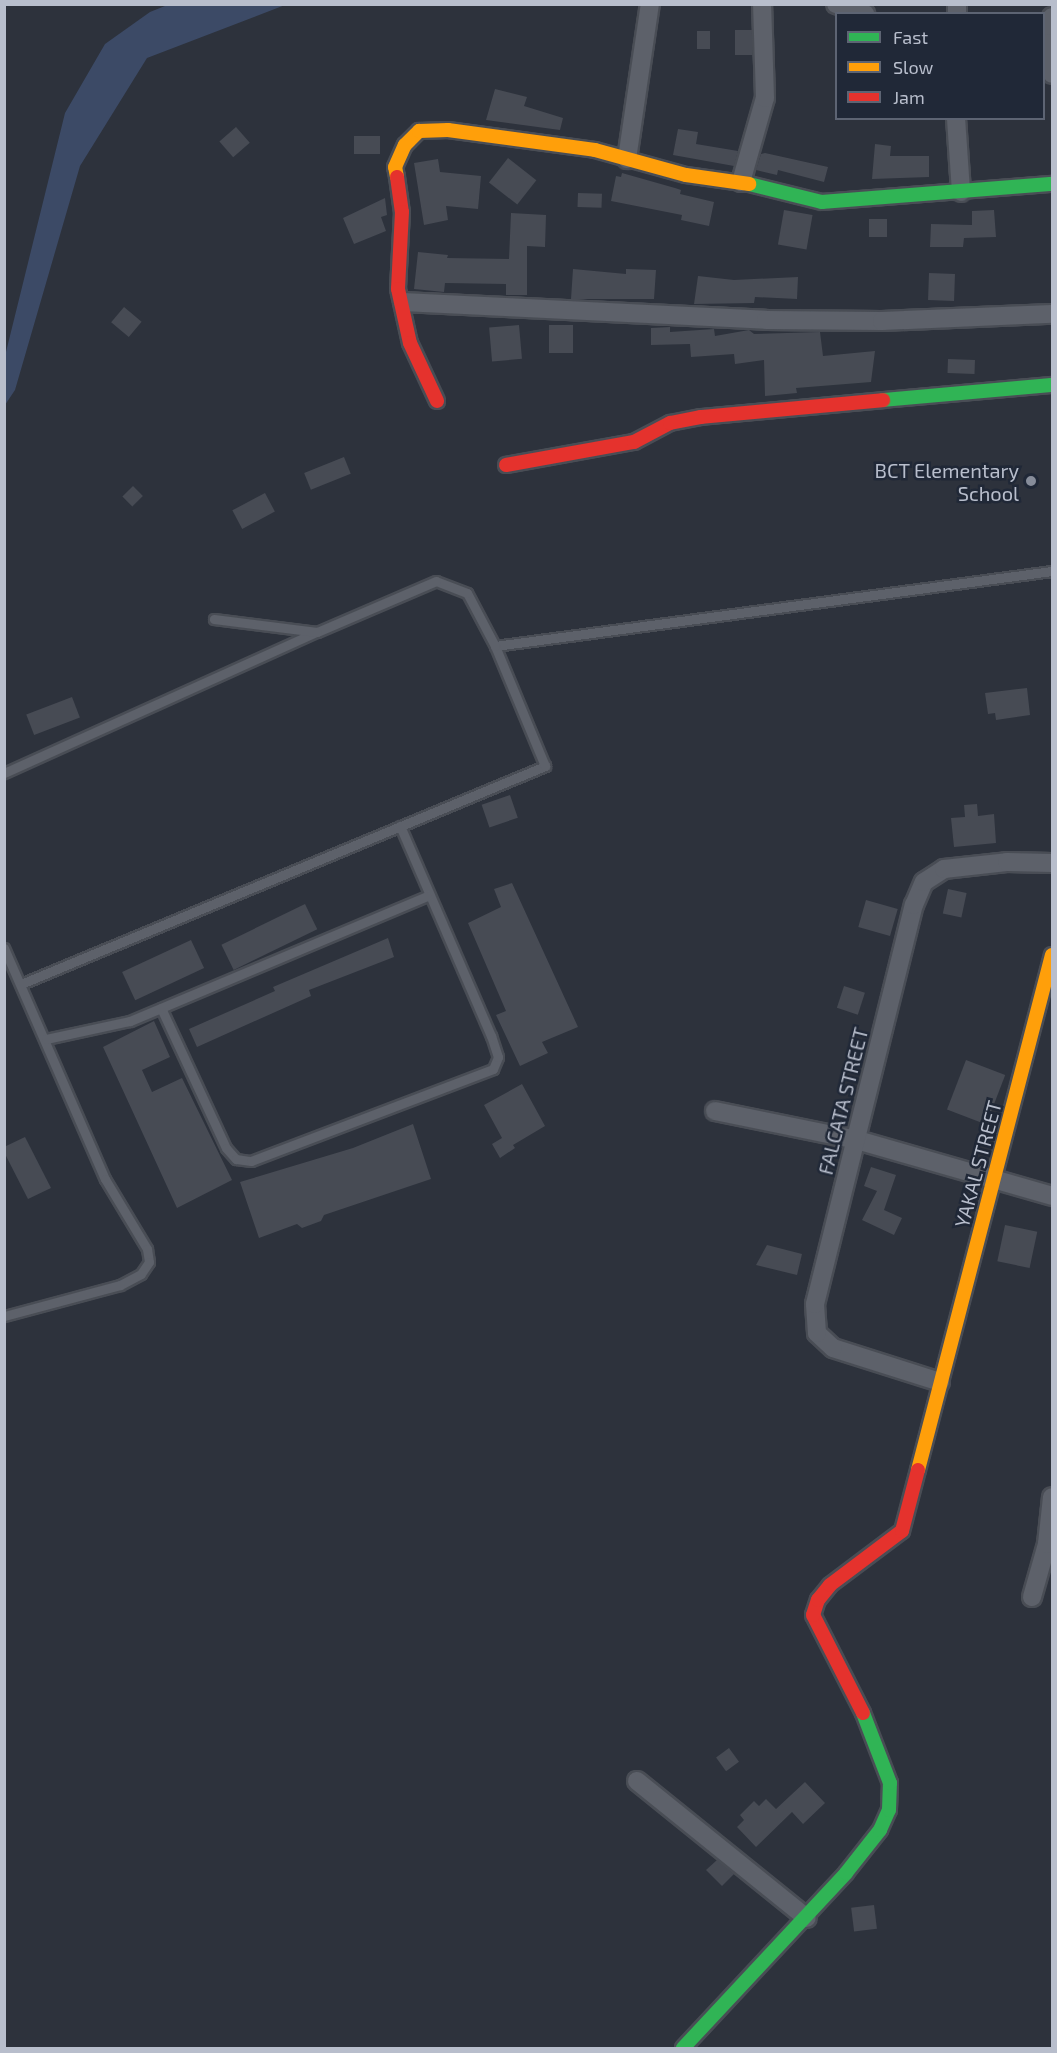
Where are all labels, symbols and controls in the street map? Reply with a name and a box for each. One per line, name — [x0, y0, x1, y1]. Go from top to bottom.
legend — [835, 12, 1045, 120]
text: Fast — [893, 26, 928, 48]
text: Slow — [893, 56, 933, 78]
text: Jam — [893, 86, 925, 108]
place label: BCT Elementary School — [874, 458, 1019, 505]
marker: BCT Elementary School — [1024, 474, 1038, 488]
street label: FALCATA STREET — [813, 1025, 873, 1177]
street label: YAKAL STREET — [949, 1098, 1007, 1230]

